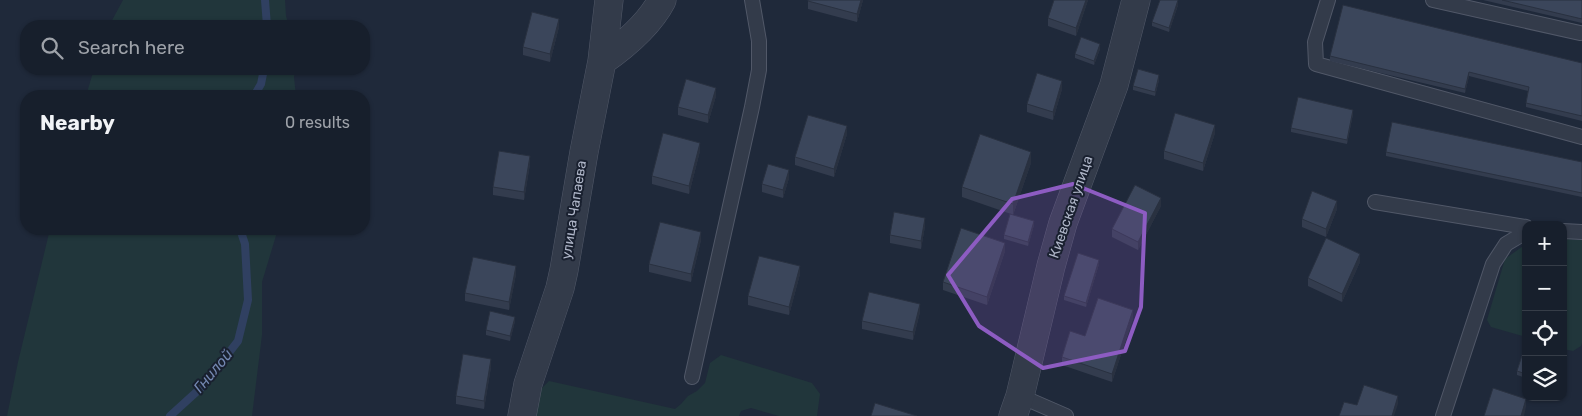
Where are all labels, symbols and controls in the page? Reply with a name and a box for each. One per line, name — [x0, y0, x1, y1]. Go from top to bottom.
search box — [20, 20, 370, 75]
icon: search — [38, 34, 66, 62]
text: Search here — [78, 36, 185, 59]
text: Nearby — [40, 110, 115, 135]
text: 0 results — [285, 113, 350, 132]
street label: Киевская улица — [1045, 153, 1097, 261]
street label: улица Чапаева — [558, 159, 590, 261]
map controls — [1522, 221, 1567, 401]
button: + — [1522, 221, 1567, 266]
button: − — [1522, 266, 1567, 311]
button: locate — [1522, 311, 1567, 356]
water label: Гнилой — [190, 346, 236, 396]
button: layers — [1522, 356, 1567, 401]

